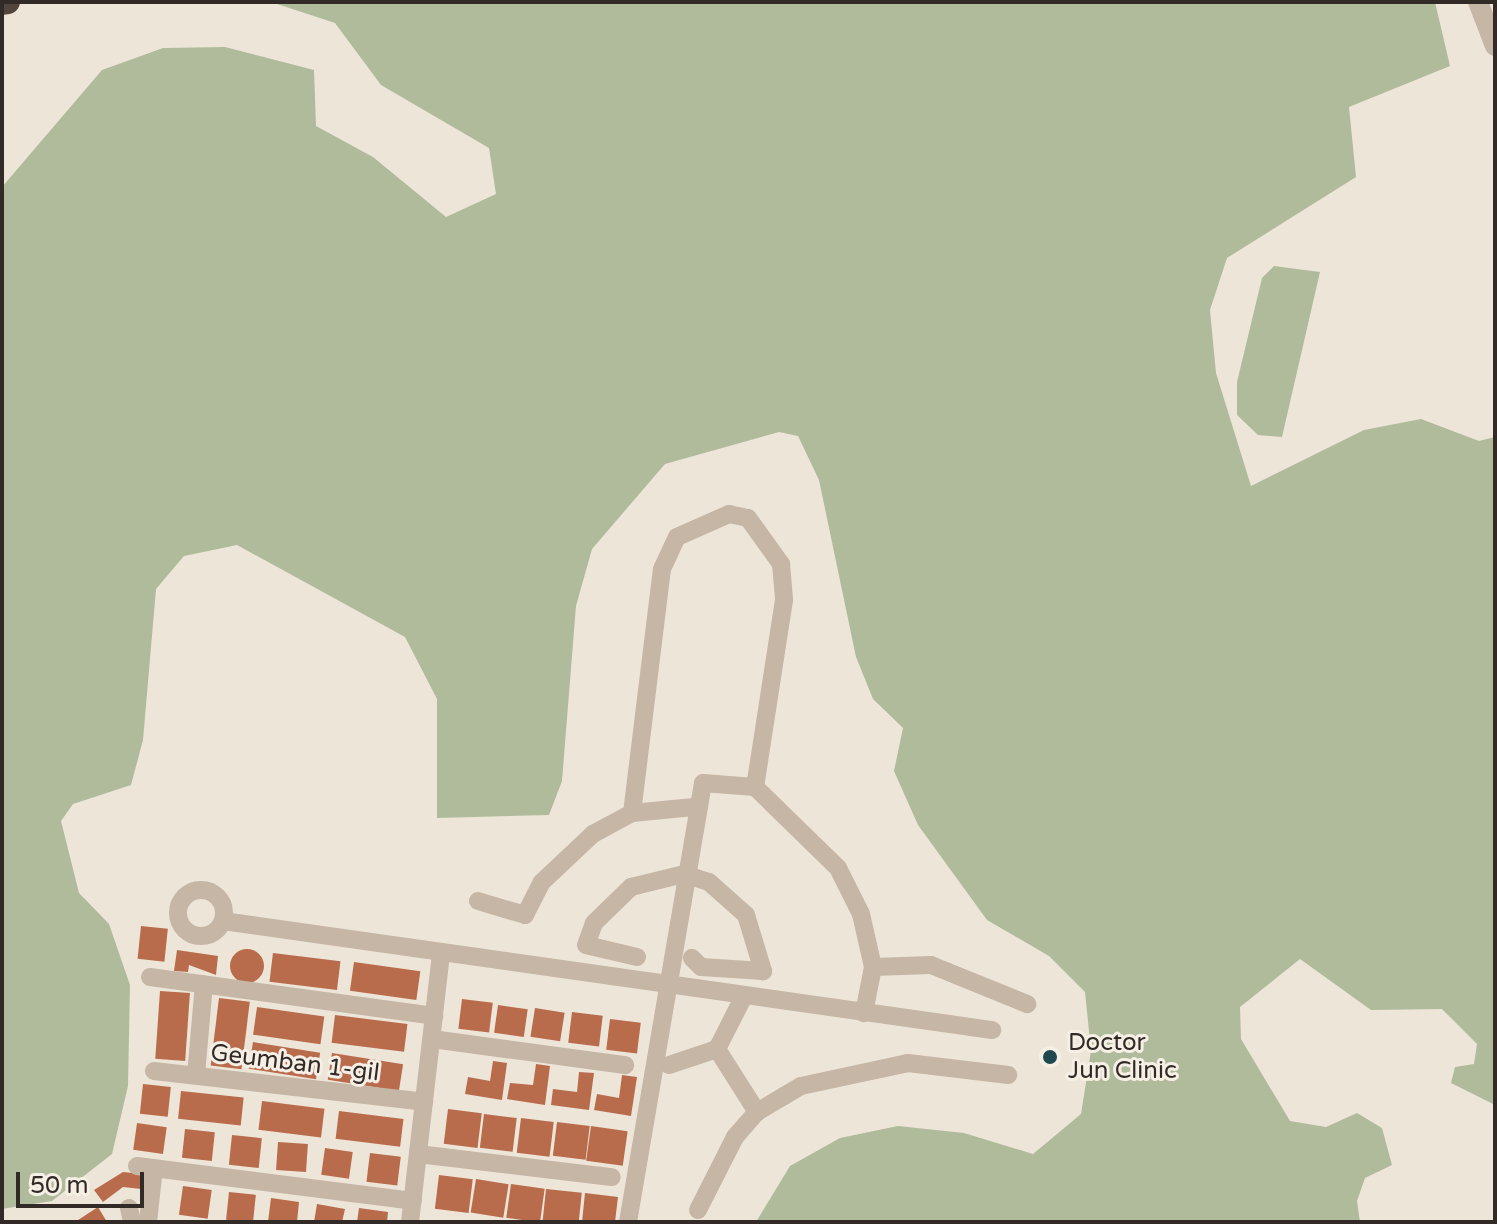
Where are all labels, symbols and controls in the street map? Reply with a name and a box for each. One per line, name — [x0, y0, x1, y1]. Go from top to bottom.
place label: Doctor Jun Clinic — [1068, 1029, 1177, 1085]
street label: Geumban 1-gil — [209, 1038, 381, 1088]
marker: Doctor Jun Clinic — [1039, 1046, 1061, 1068]
scale bar — [20, 1156, 148, 1206]
text: 50 m — [30, 1171, 88, 1200]

